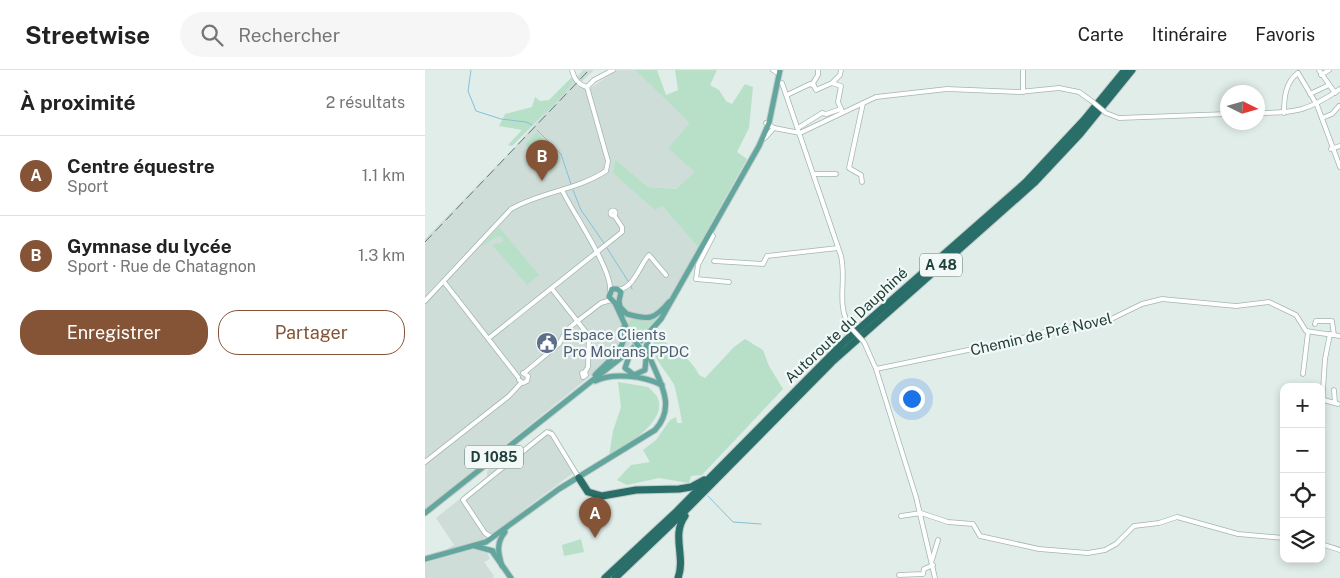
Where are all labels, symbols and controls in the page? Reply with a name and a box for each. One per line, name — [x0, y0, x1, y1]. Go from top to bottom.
search box — [180, 12, 530, 57]
text: Streetwise — [25, 21, 150, 49]
icon: search — [198, 21, 226, 49]
text: Rechercher — [238, 24, 340, 46]
text: Carte — [1078, 24, 1124, 45]
text: Itinéraire — [1152, 24, 1227, 45]
text: Favoris — [1255, 24, 1315, 45]
north arrow — [1220, 85, 1265, 130]
text: À proximité — [20, 90, 136, 115]
text: 2 résultats — [326, 93, 405, 112]
pin: B — [526, 140, 558, 181]
text: Centre équestre — [67, 155, 215, 177]
text: A — [30, 166, 42, 185]
text: 1.1 km — [362, 166, 405, 185]
text: Sport — [67, 177, 109, 196]
text: Gymnase du lycée — [67, 235, 232, 257]
text: B — [31, 246, 41, 265]
text: 1.3 km — [358, 246, 405, 265]
road number: A 48 — [920, 254, 962, 276]
text: Sport · Rue de Chatagnon — [67, 257, 256, 276]
street label: Autoroute du Dauphiné — [781, 264, 911, 386]
street label: Chemin de Pré Novel — [969, 309, 1113, 359]
button: Enregistrer — [20, 310, 208, 355]
button: Partager — [218, 310, 405, 355]
place label: Espace Clients Pro Moirans PPDC — [563, 326, 689, 360]
public building icon: Espace Clients Pro Moirans PPDC — [535, 331, 559, 355]
map controls — [1280, 383, 1325, 563]
button: + — [1280, 383, 1325, 428]
your location — [899, 386, 925, 412]
button: − — [1280, 428, 1325, 473]
road number: D 1085 — [465, 446, 523, 468]
button: locate — [1280, 473, 1325, 518]
pin: A — [579, 497, 611, 538]
button: layers — [1280, 518, 1325, 563]

